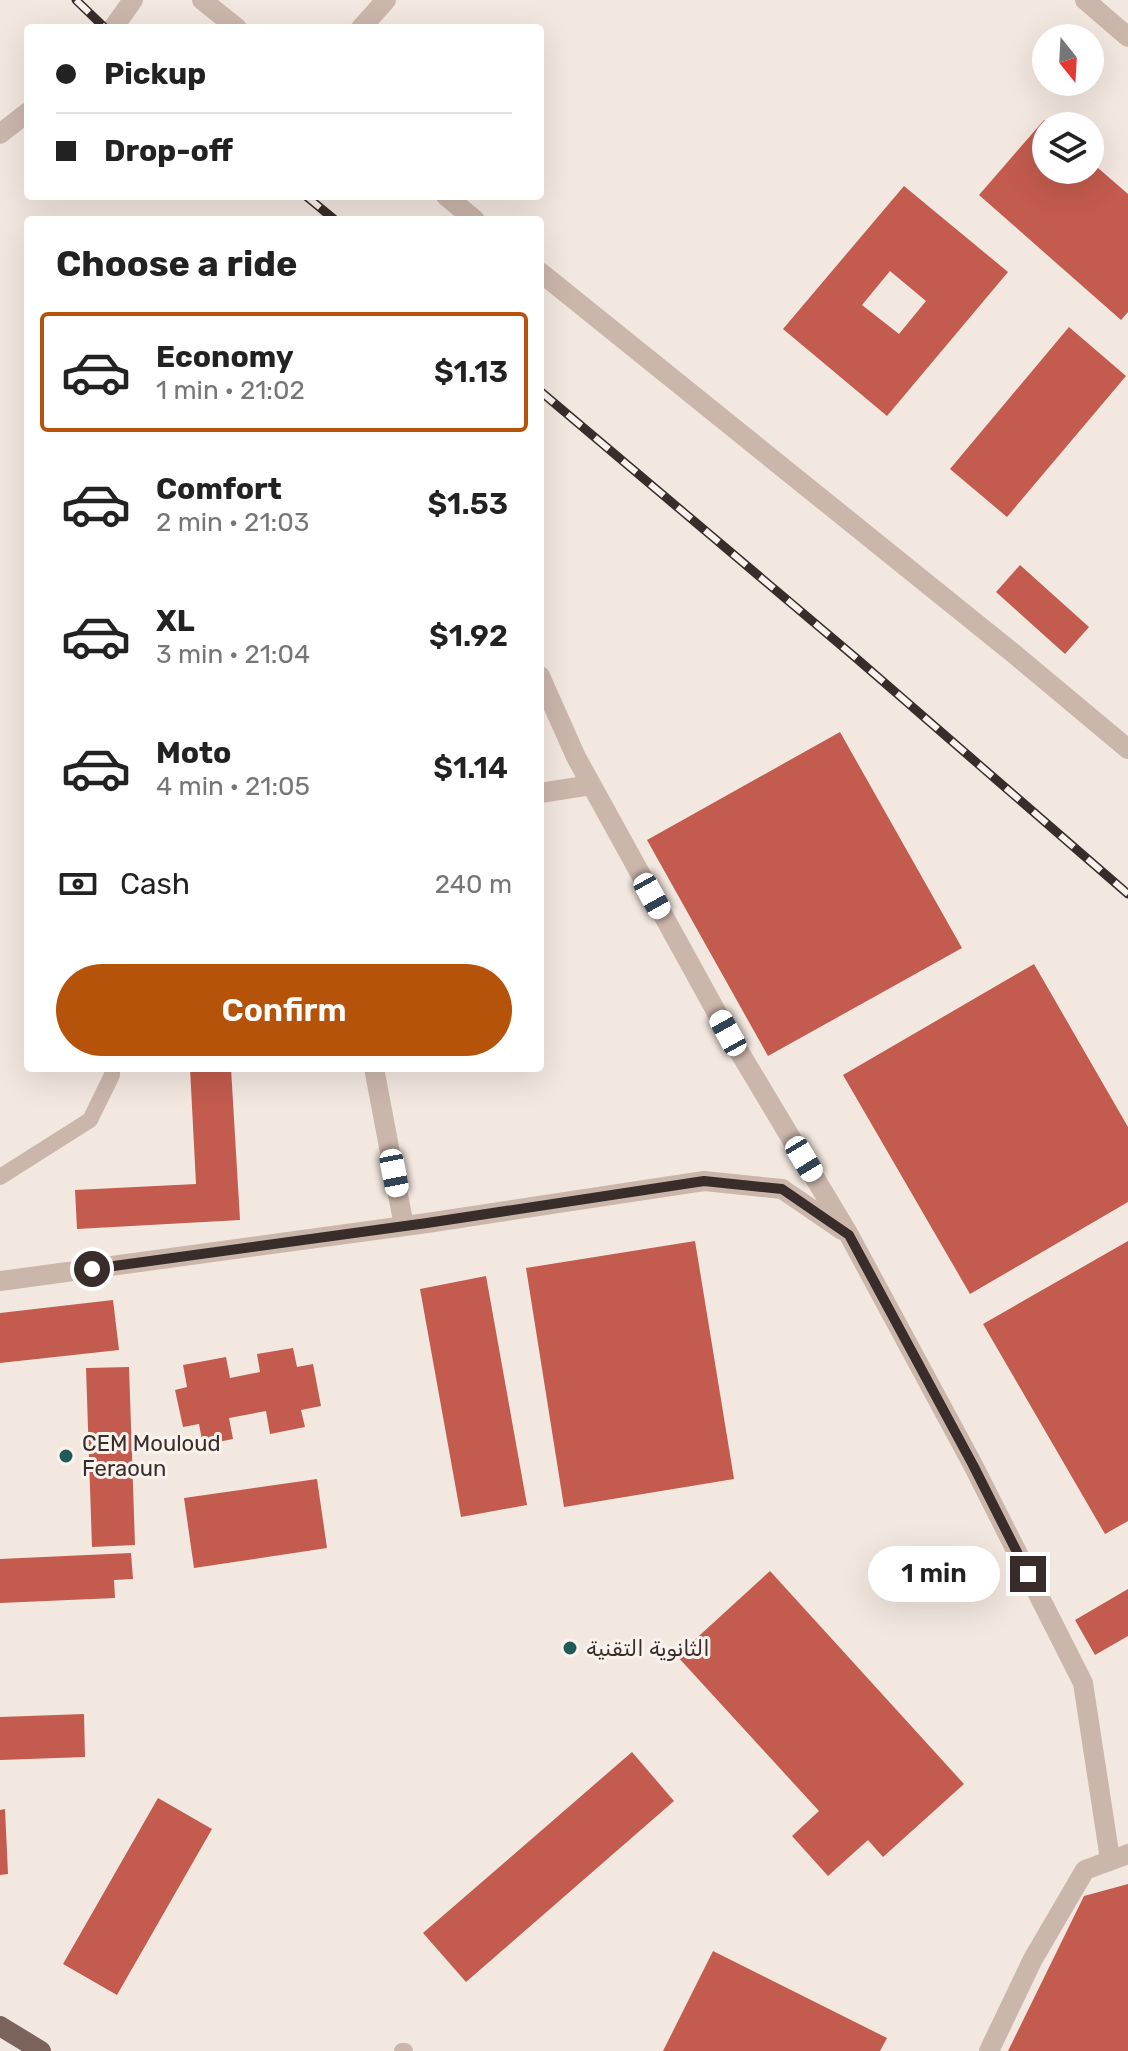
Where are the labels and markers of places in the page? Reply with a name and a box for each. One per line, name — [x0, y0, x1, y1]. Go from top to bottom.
place label: CEM Mouloud Feraoun — [82, 1430, 221, 1482]
marker: CEM Mouloud Feraoun — [57, 1447, 75, 1465]
place label: الثانوية التقنية — [586, 1635, 710, 1662]
marker: الثانوية التقنية — [561, 1639, 579, 1657]

